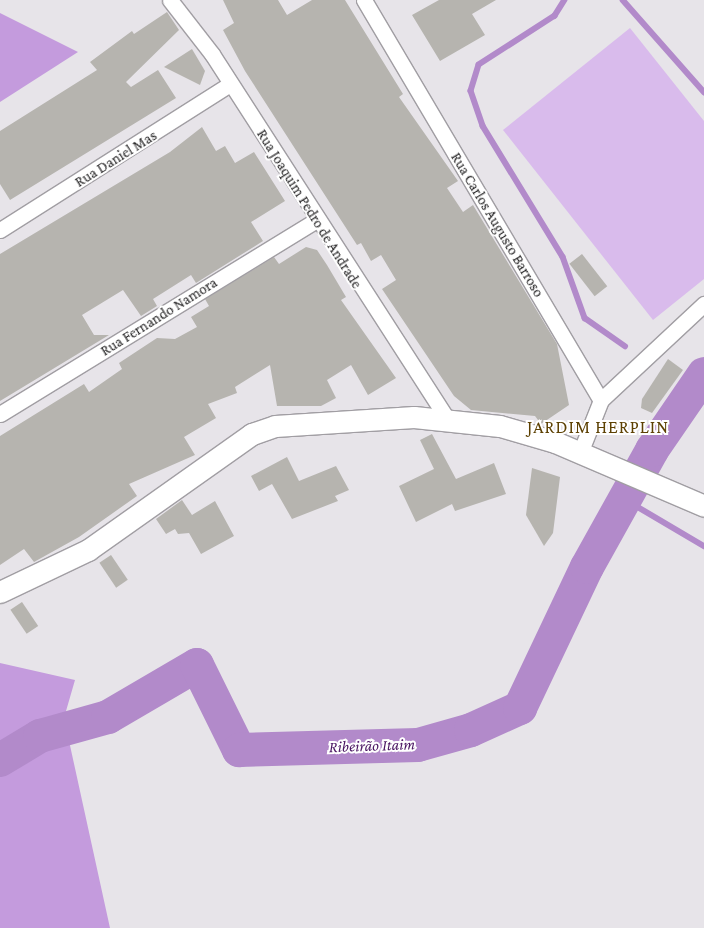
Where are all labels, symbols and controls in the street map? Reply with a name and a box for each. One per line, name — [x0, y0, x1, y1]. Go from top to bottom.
street label: Rua Joaquim Pedro de Andrade — [253, 126, 365, 292]
street label: Rua Daniel Mas — [72, 127, 160, 191]
street label: Rua Carlos Augusto Barroso — [447, 149, 547, 301]
street label: Rua Fernando Namora — [97, 274, 221, 360]
district label: JARDIM HERPLIN — [525, 416, 671, 438]
water label: Ribeirão Itaim — [329, 735, 415, 757]

